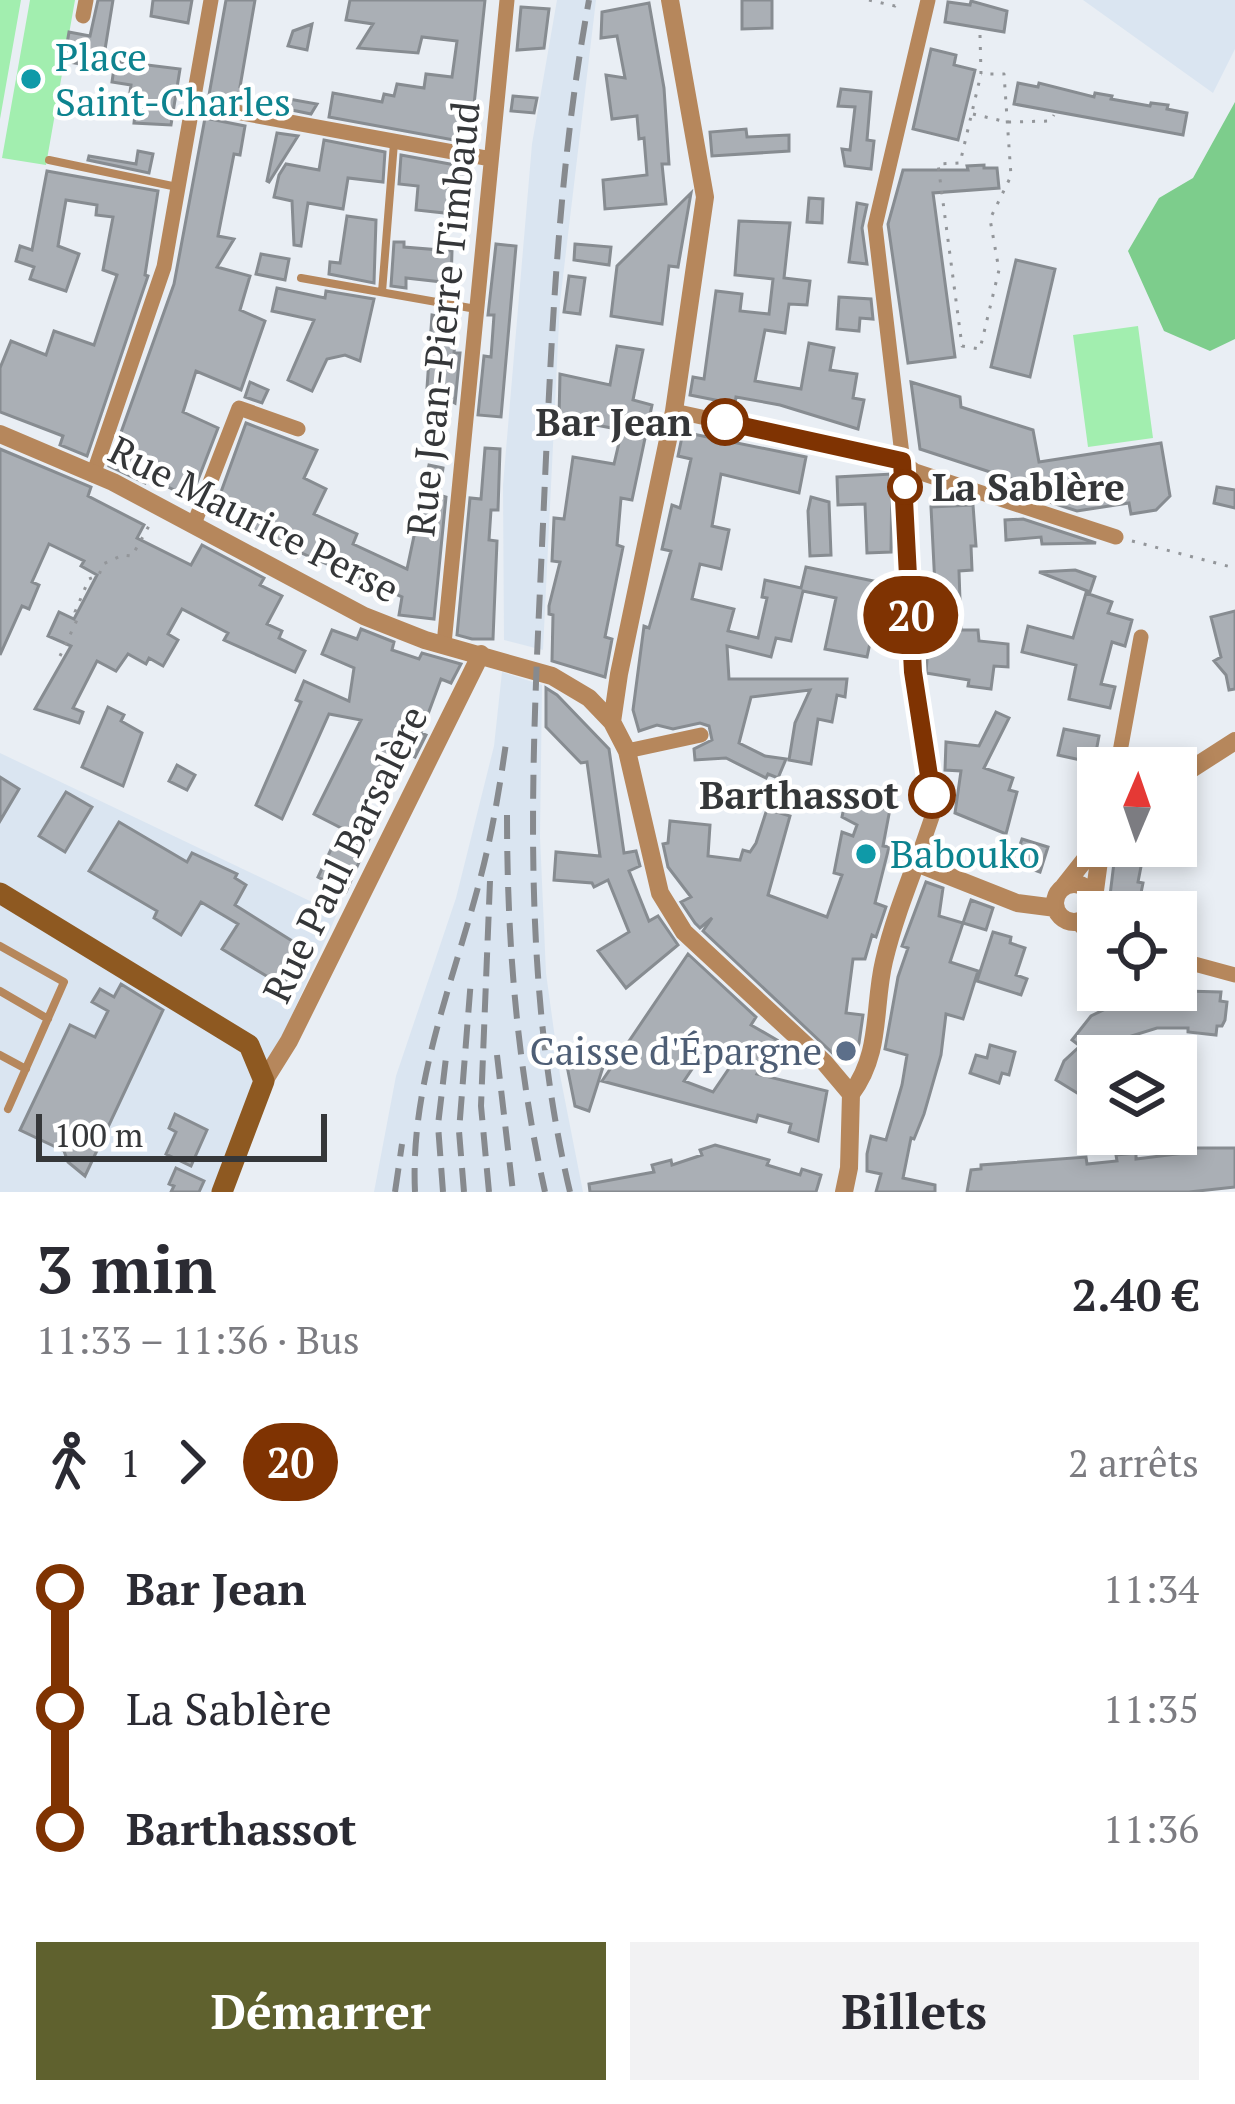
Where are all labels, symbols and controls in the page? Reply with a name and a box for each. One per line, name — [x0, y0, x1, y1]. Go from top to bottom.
place label: Place Saint-Charles — [55, 30, 291, 127]
marker: Place Saint-Charles — [18, 66, 44, 92]
street label: Rue Jean-Pierre Timbaud — [393, 99, 491, 539]
place label: Bar Jean — [536, 395, 692, 447]
marker: Bar Jean — [703, 400, 747, 444]
street label: Rue Maurice Perse — [101, 423, 408, 614]
place label: La Sablère — [932, 460, 1125, 512]
marker: La Sablère — [889, 471, 921, 503]
line badge: 20 — [857, 576, 965, 654]
text: 20 — [887, 587, 935, 643]
street label: Rue Paul Barsalère — [250, 697, 438, 1011]
north arrow — [1077, 747, 1197, 867]
map controls — [1077, 747, 1197, 1155]
place label: Barthassot — [699, 768, 899, 820]
marker: Barthassot — [910, 773, 954, 817]
place label: Babouko — [890, 827, 1040, 879]
marker: Babouko — [853, 841, 879, 867]
button: locate — [1077, 891, 1197, 1011]
place label: Caisse d'Épargne — [530, 1024, 822, 1076]
button: layers — [1077, 1035, 1197, 1155]
marker: Caisse d'Épargne — [833, 1038, 859, 1064]
scale bar — [36, 1108, 327, 1161]
text: 100 m — [54, 1113, 143, 1156]
text: 3 min — [36, 1224, 217, 1312]
text: 2.40 € — [1072, 1264, 1199, 1324]
text: 11:33 – 11:36 · Bus — [36, 1313, 360, 1365]
icon: walk — [36, 1429, 102, 1495]
icon: forward — [159, 1429, 225, 1495]
text: 20 — [267, 1434, 314, 1490]
text: 1 — [120, 1436, 141, 1488]
text: 2 arrêts — [1068, 1436, 1199, 1488]
text: Bar Jean — [126, 1558, 306, 1618]
text: 11:34 — [1103, 1562, 1199, 1614]
text: La Sablère — [126, 1678, 332, 1738]
text: 11:35 — [1103, 1682, 1199, 1734]
text: Barthassot — [126, 1798, 357, 1858]
text: 11:36 — [1103, 1802, 1199, 1854]
button: Démarrer — [36, 1942, 606, 2080]
button: Billets — [630, 1942, 1199, 2080]

